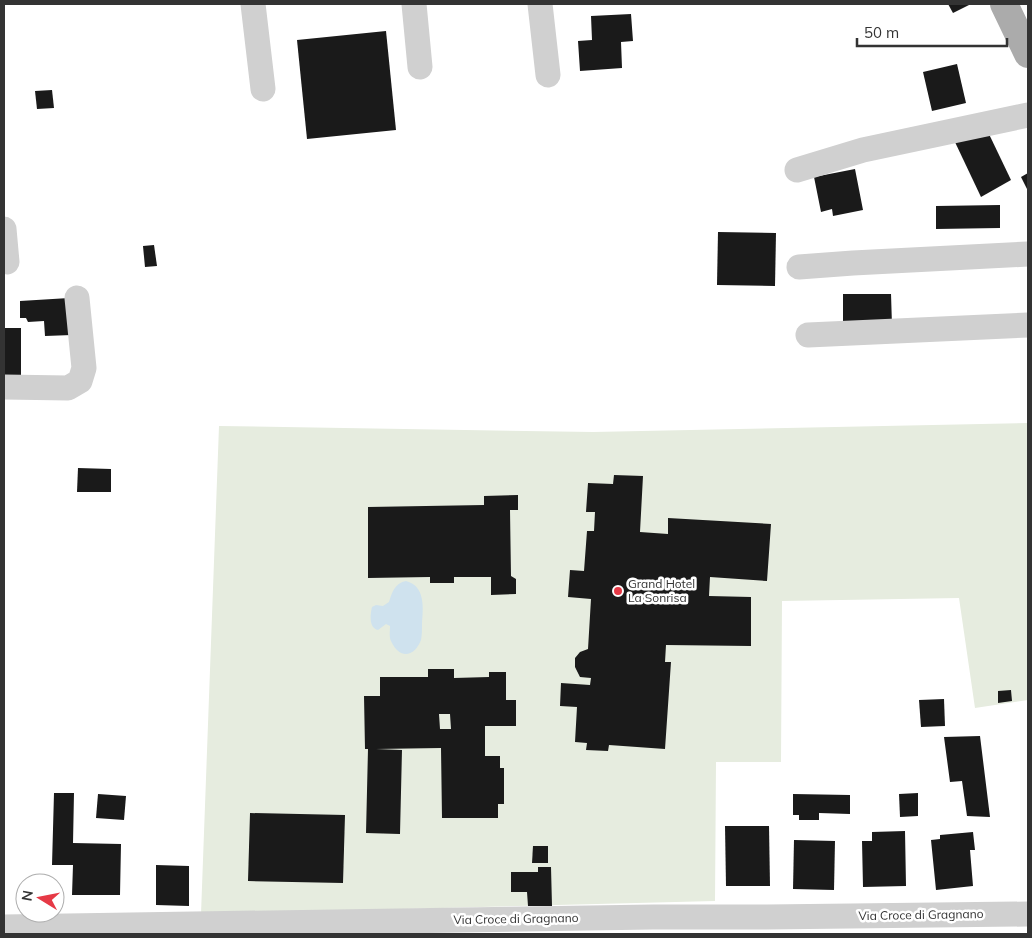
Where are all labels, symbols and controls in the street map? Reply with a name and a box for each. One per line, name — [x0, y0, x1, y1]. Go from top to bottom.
scale bar — [857, 15, 1007, 47]
text: 50 m — [864, 23, 899, 42]
place label: Grand Hotel La Sonrisa — [628, 576, 695, 605]
marker: Grand Hotel La Sonrisa — [612, 585, 624, 597]
north arrow — [15, 873, 65, 923]
text: N — [17, 889, 37, 903]
street label: Via Croce di Gragnano — [858, 906, 984, 923]
street label: Via Croce di Gragnano — [453, 910, 579, 927]

